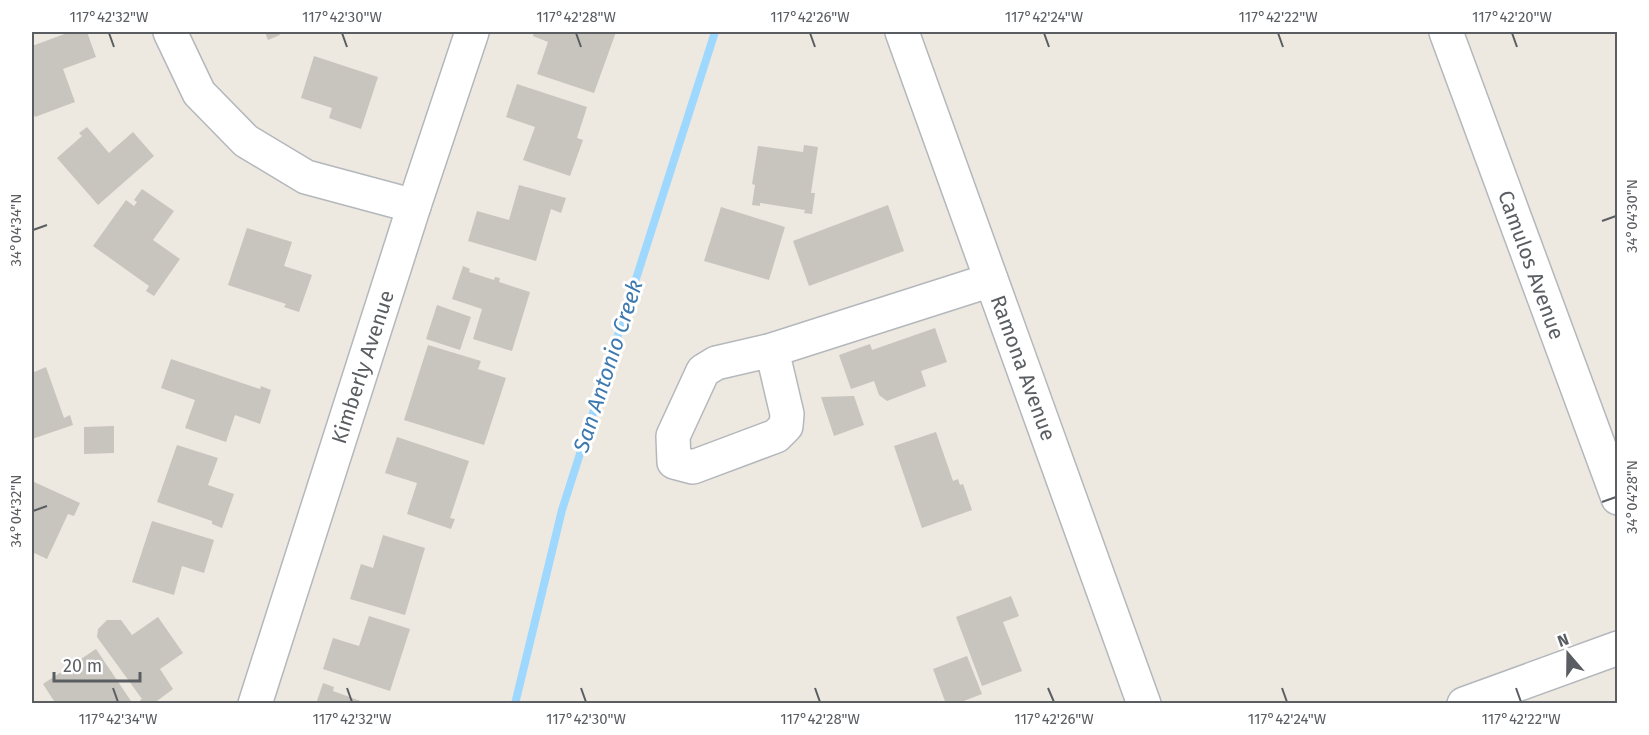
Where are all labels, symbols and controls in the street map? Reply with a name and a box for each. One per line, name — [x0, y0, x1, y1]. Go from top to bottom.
text: 117°42'32"W — [70, 8, 149, 26]
text: 117°42'30"W — [302, 8, 383, 26]
text: 117°42'28"W — [536, 8, 616, 26]
text: 117°42'26"W — [770, 8, 850, 26]
text: 117°42'24"W — [1005, 8, 1084, 26]
text: 117°42'22"W — [1238, 8, 1318, 26]
text: 117°42'20"W — [1472, 8, 1553, 26]
text: 34°04'30"N — [1623, 179, 1641, 253]
street label: Camulos Avenue — [1492, 187, 1570, 343]
text: 34°04'34"N — [7, 194, 25, 267]
water label: San Antonio Creek — [567, 276, 649, 457]
street label: Kimberly Avenue — [326, 287, 400, 447]
street label: Ramona Avenue — [985, 292, 1061, 444]
text: 34°04'28"N — [1623, 460, 1641, 534]
text: 34°04'32"N — [7, 474, 25, 548]
north arrow — [1538, 624, 1598, 684]
text: N — [1555, 630, 1571, 651]
scale bar — [54, 645, 140, 683]
text: 20 m — [63, 655, 102, 677]
text: 117°42'34"W — [79, 710, 158, 728]
text: 117°42'32"W — [313, 710, 392, 728]
text: 117°42'30"W — [546, 710, 627, 728]
text: 117°42'28"W — [780, 710, 860, 728]
text: 117°42'26"W — [1014, 710, 1094, 728]
text: 117°42'24"W — [1248, 710, 1327, 728]
text: 117°42'22"W — [1481, 710, 1561, 728]

